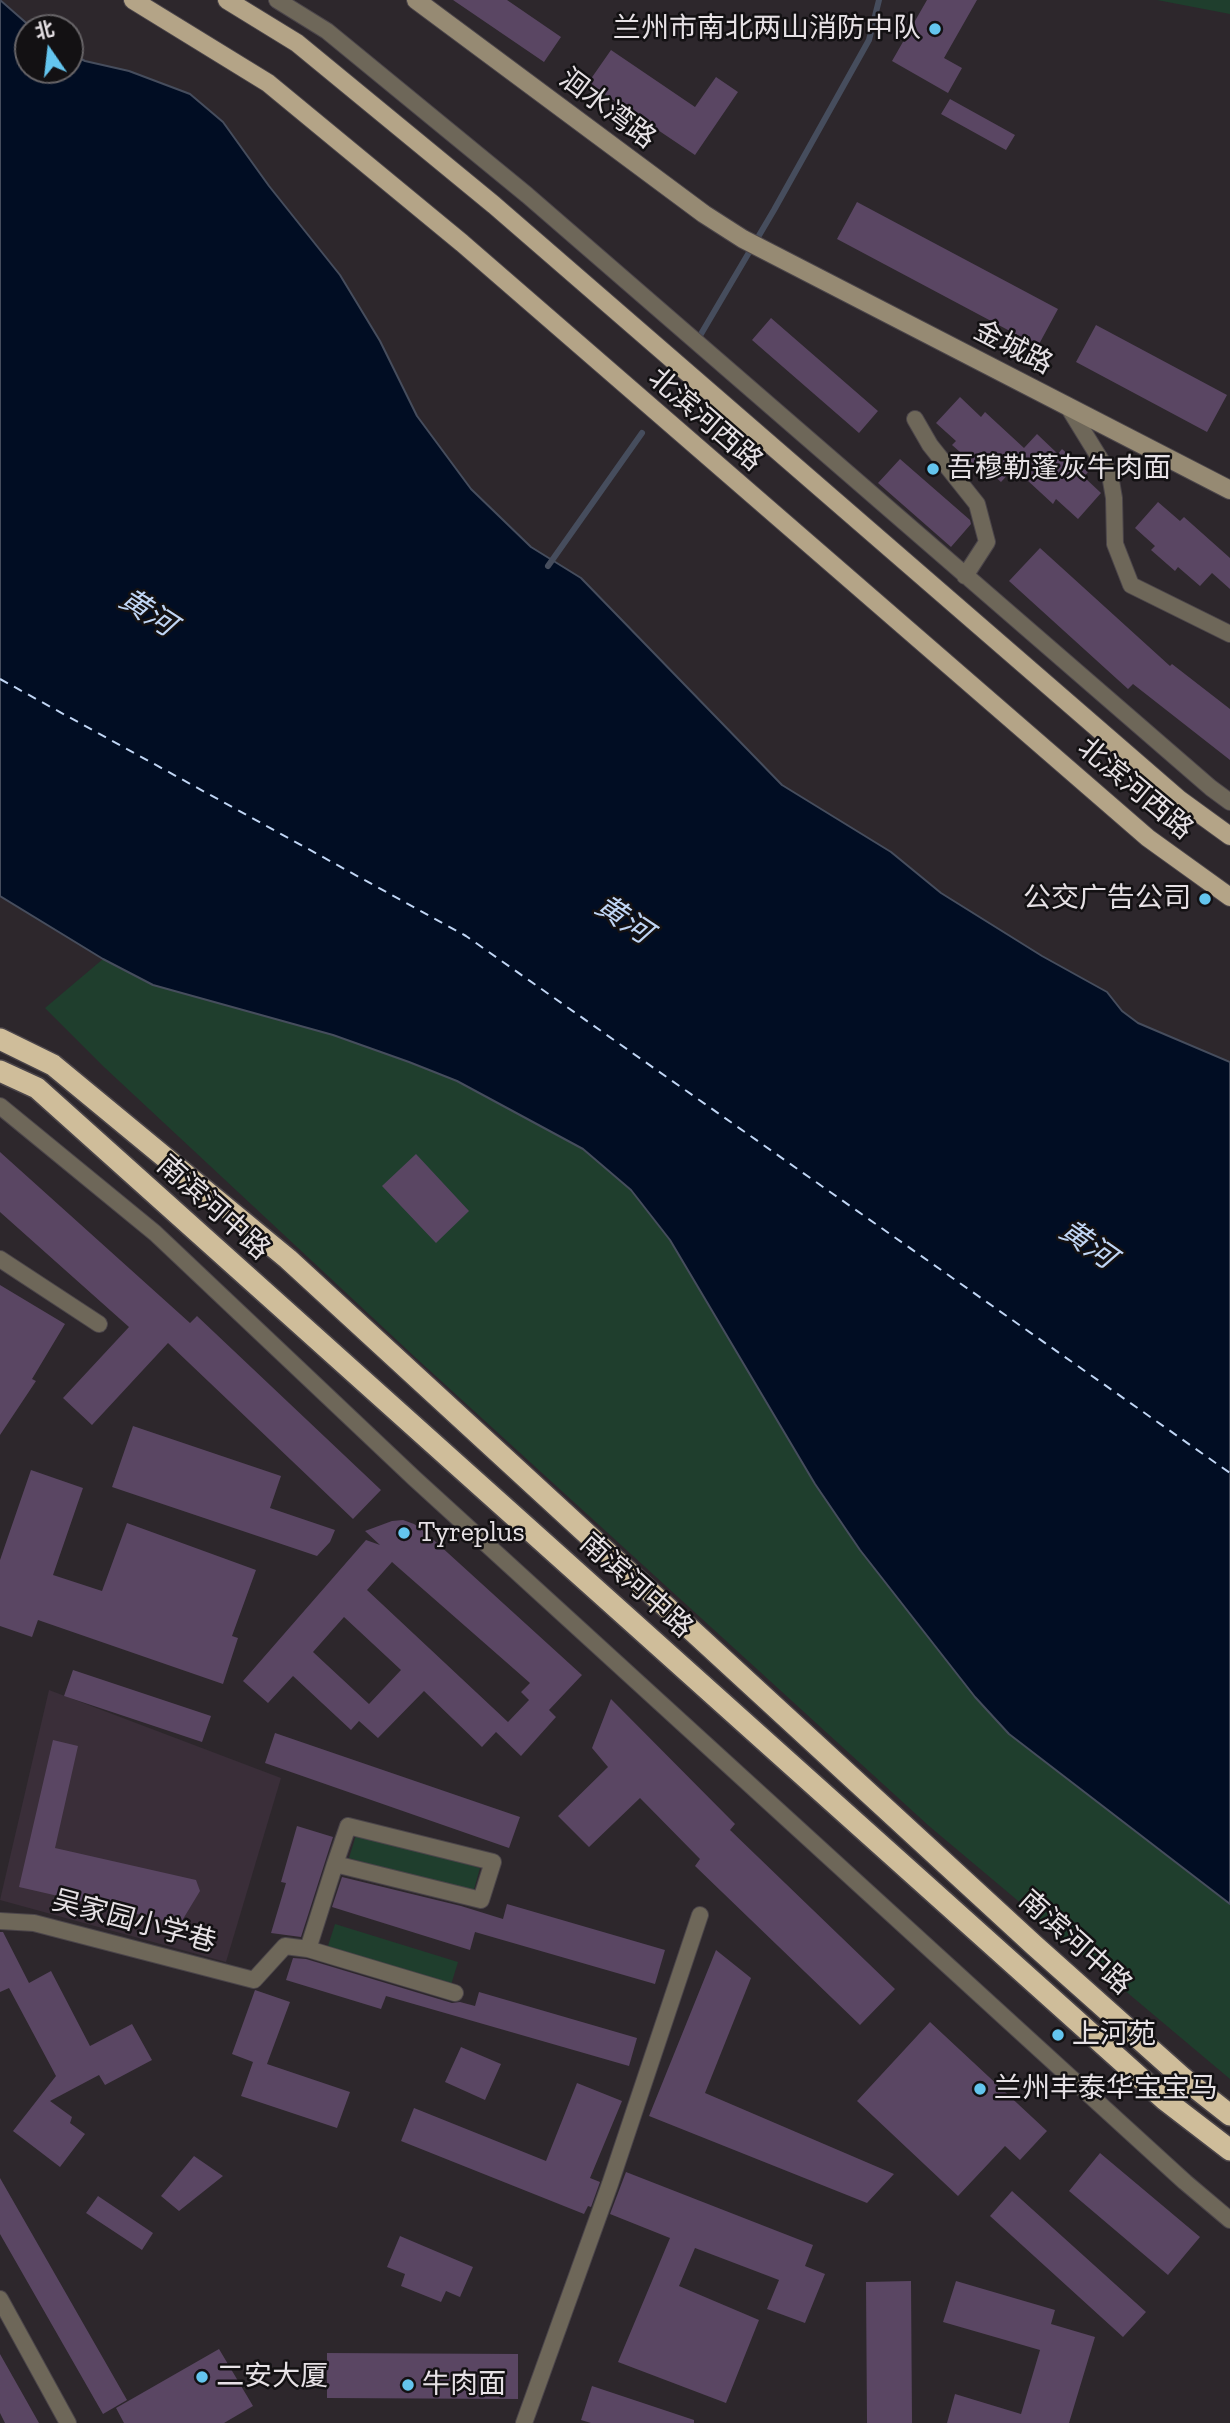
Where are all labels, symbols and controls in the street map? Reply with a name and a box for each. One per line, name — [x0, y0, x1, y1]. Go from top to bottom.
place label: 兰州市南北两山消防中队 — [613, 12, 921, 46]
north arrow — [14, 14, 84, 84]
text: 北 — [32, 17, 56, 44]
marker: 兰州市南北两山消防中队 — [927, 21, 943, 37]
street label: 洄水湾路 — [552, 62, 662, 156]
street label: 金城路 — [968, 314, 1058, 382]
street label: 北滨河西路 — [641, 361, 769, 479]
place label: 吾穆勒蓬灰牛肉面 — [947, 452, 1171, 486]
marker: 吾穆勒蓬灰牛肉面 — [925, 461, 941, 477]
water label: 黄河 — [112, 582, 182, 644]
street label: 北滨河西路 — [1071, 731, 1199, 847]
place label: 公交广告公司 — [1023, 882, 1191, 916]
water label: 黄河 — [588, 888, 658, 952]
marker: 公交广告公司 — [1197, 891, 1213, 907]
street label: 南滨河中路 — [150, 1149, 276, 1267]
water label: 黄河 — [1052, 1213, 1122, 1277]
place label: Tyreplus — [418, 1516, 525, 1550]
marker: Tyreplus — [396, 1525, 412, 1541]
street label: 南滨河中路 — [573, 1527, 699, 1645]
street label: 吴家园小学巷 — [49, 1884, 219, 1960]
street label: 南滨河中路 — [1012, 1884, 1138, 2002]
place label: 上河苑 — [1072, 2018, 1156, 2052]
marker: 上河苑 — [1050, 2027, 1066, 2043]
place label: 兰州丰泰华宝宝马 — [994, 2072, 1218, 2106]
marker: 兰州丰泰华宝宝马 — [972, 2081, 988, 2097]
place label: 二安大厦 — [216, 2360, 328, 2394]
place label: 牛肉面 — [422, 2368, 506, 2402]
marker: 二安大厦 — [194, 2369, 210, 2385]
marker: 牛肉面 — [400, 2377, 416, 2393]

